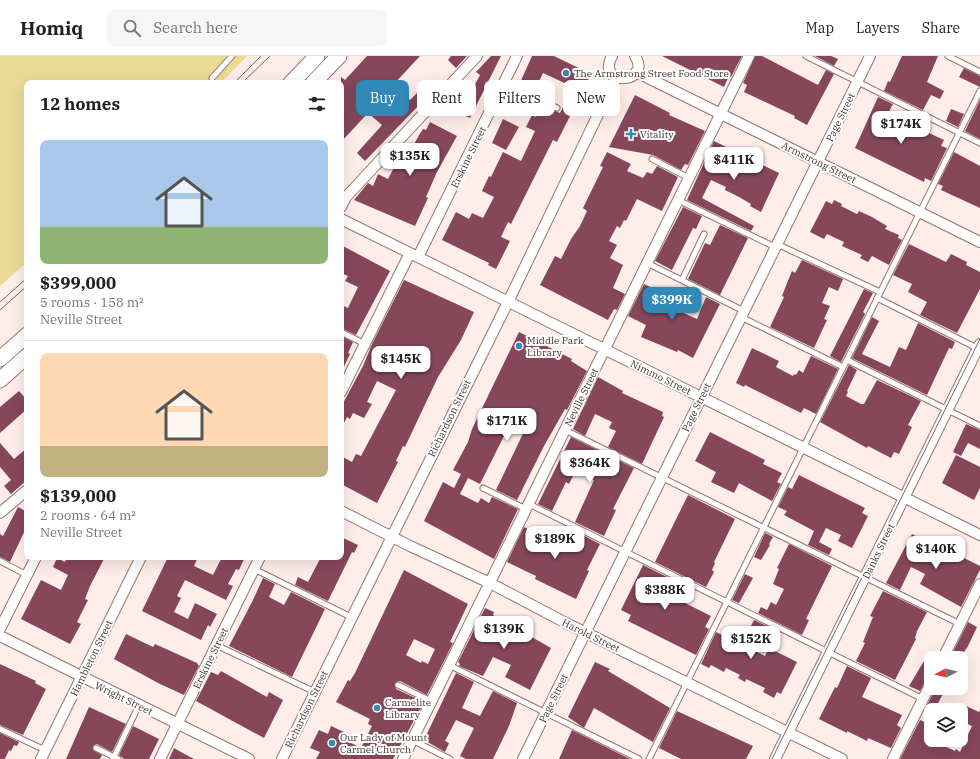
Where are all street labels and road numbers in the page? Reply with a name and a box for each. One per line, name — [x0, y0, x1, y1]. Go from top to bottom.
street label: Page Street — [823, 90, 858, 144]
street label: Erskine Street — [448, 124, 489, 190]
street label: Armstrong Street — [779, 139, 859, 186]
street label: Nimmo Street — [628, 357, 694, 398]
street label: Neville Street — [562, 365, 601, 429]
street label: Richardson Street — [425, 377, 474, 459]
street label: Page Street — [679, 380, 714, 434]
street label: Danks Street — [859, 521, 898, 581]
street label: Harold Street — [560, 616, 622, 655]
street label: Hambleton Street — [67, 618, 116, 698]
street label: Erskine Street — [190, 625, 231, 691]
street label: Richardson Street — [282, 668, 331, 750]
street label: Page Street — [536, 671, 571, 725]
street label: Wright Street — [93, 679, 155, 718]

